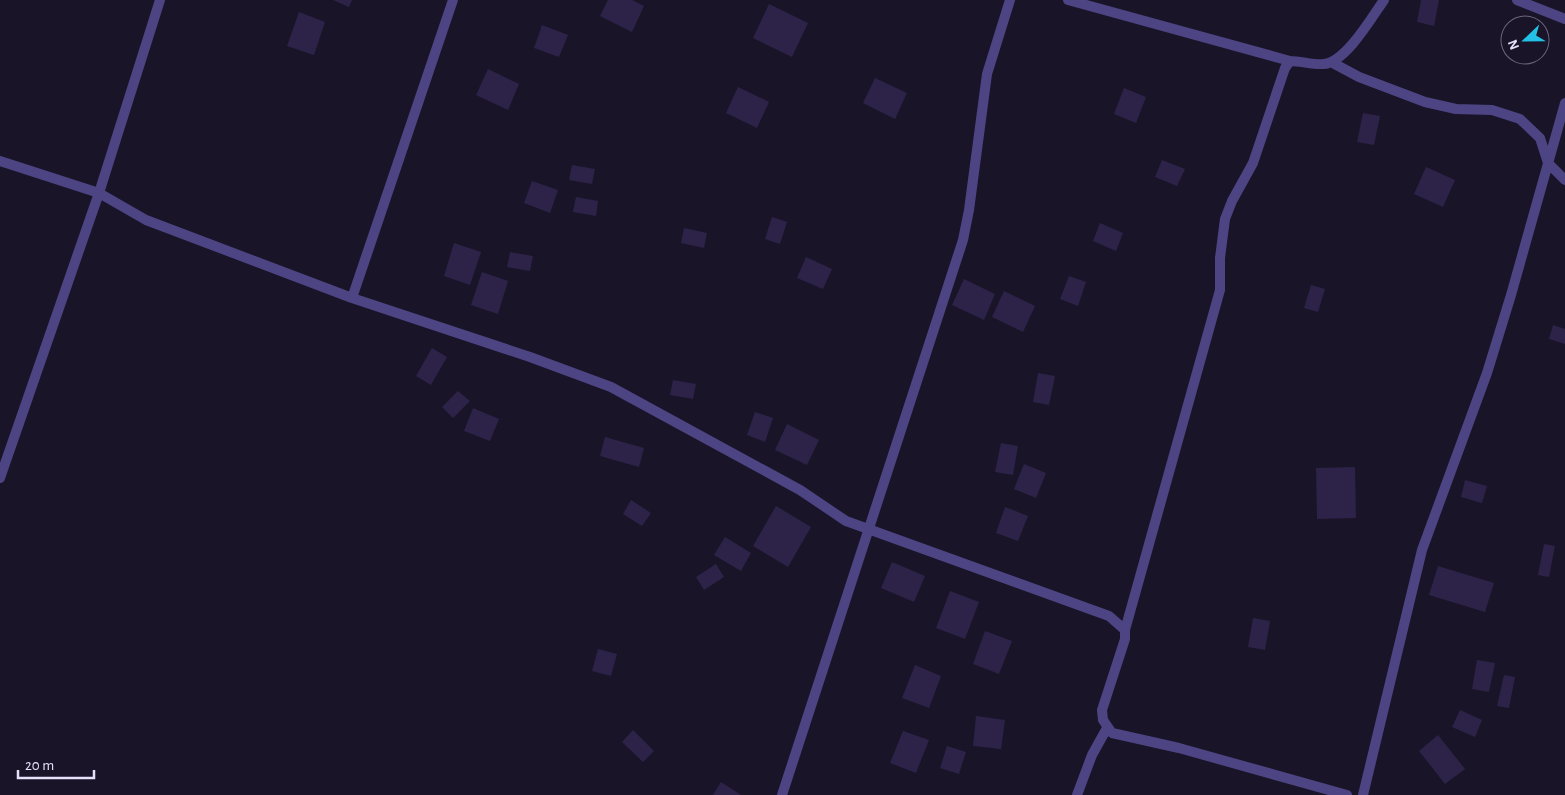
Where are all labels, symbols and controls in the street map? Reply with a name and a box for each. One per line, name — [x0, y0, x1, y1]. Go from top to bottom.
north arrow — [1500, 15, 1550, 65]
text: N — [1506, 37, 1522, 52]
scale bar — [18, 748, 94, 780]
text: 20 m — [25, 758, 54, 773]

